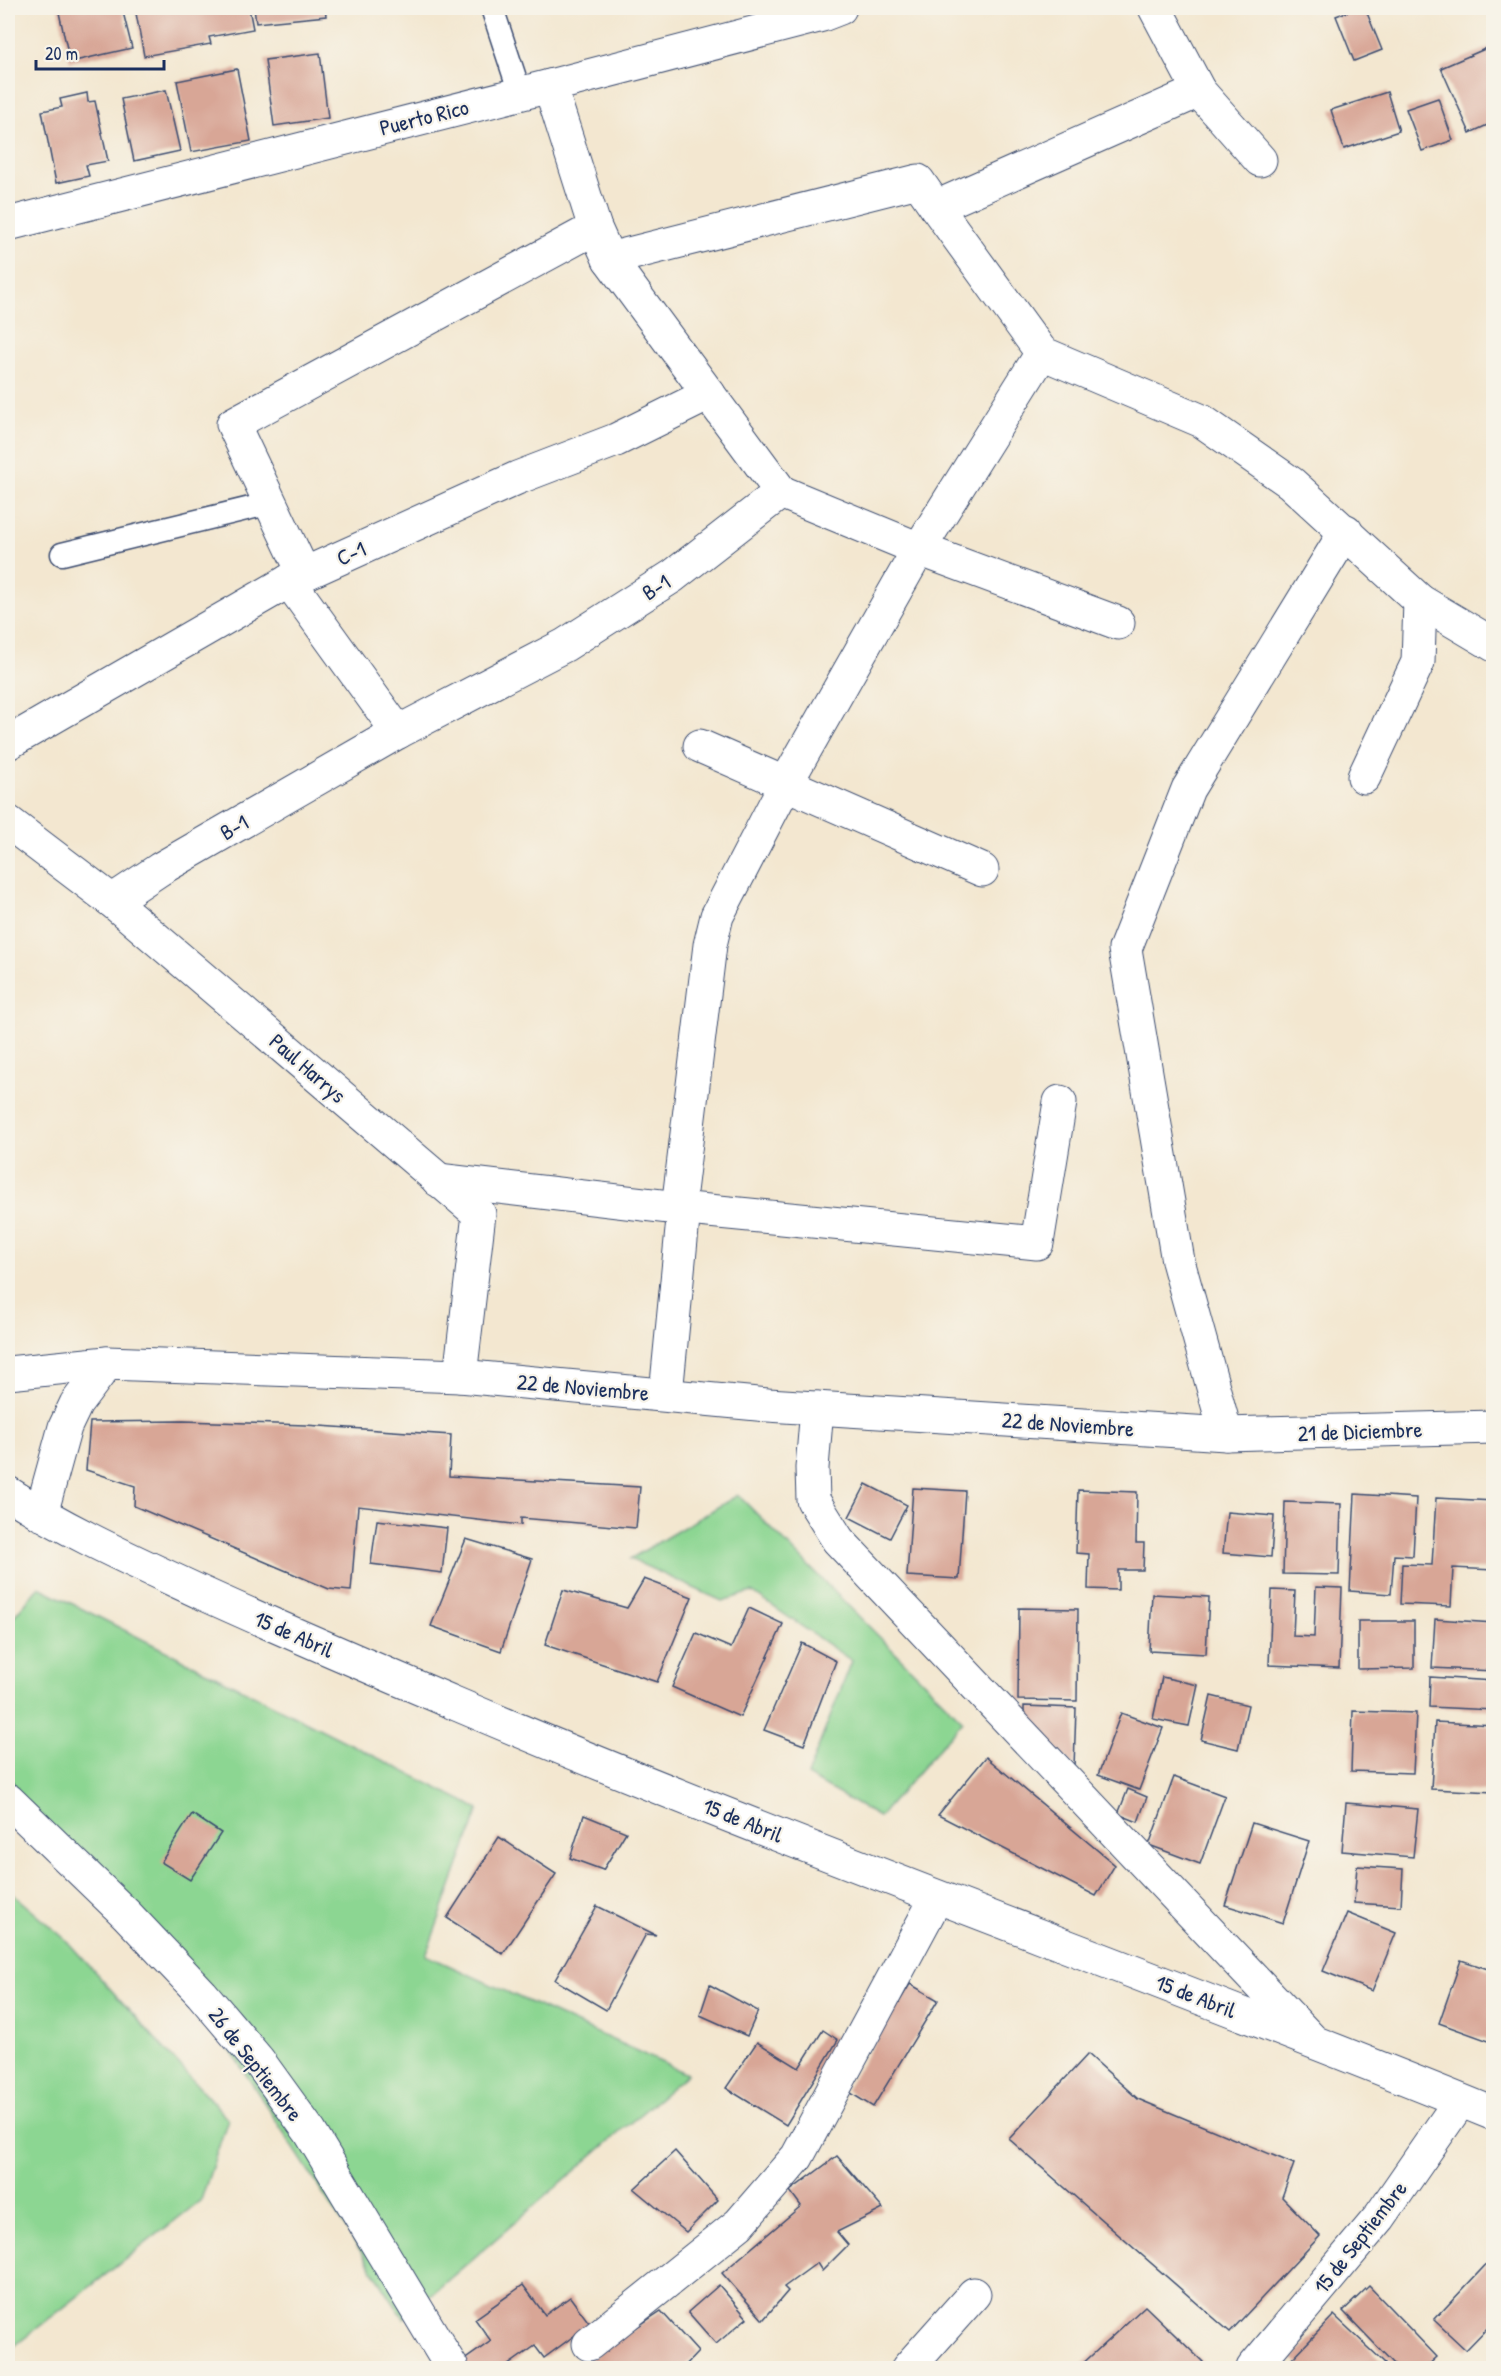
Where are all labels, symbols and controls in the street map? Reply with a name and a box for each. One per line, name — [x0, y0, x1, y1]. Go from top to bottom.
scale bar — [36, 33, 164, 71]
text: 20 m — [45, 41, 78, 66]
street label: Puerto Rico — [377, 91, 472, 142]
street label: C-1 — [332, 533, 370, 573]
street label: B-1 — [636, 567, 676, 607]
street label: B-1 — [214, 807, 254, 847]
street label: Paul Harrys — [263, 1026, 353, 1110]
street label: 22 de Noviembre — [516, 1366, 650, 1408]
street label: 22 de Noviembre — [1001, 1404, 1135, 1444]
street label: 21 de Diciembre — [1297, 1414, 1423, 1448]
street label: 15 de Abril — [250, 1603, 339, 1665]
street label: 15 de Abril — [699, 1790, 788, 1850]
street label: 15 de Abril — [1152, 1967, 1241, 2025]
street label: 26 de Septiembre — [202, 2001, 310, 2128]
street label: 15 de Septiembre — [1306, 2174, 1414, 2300]

